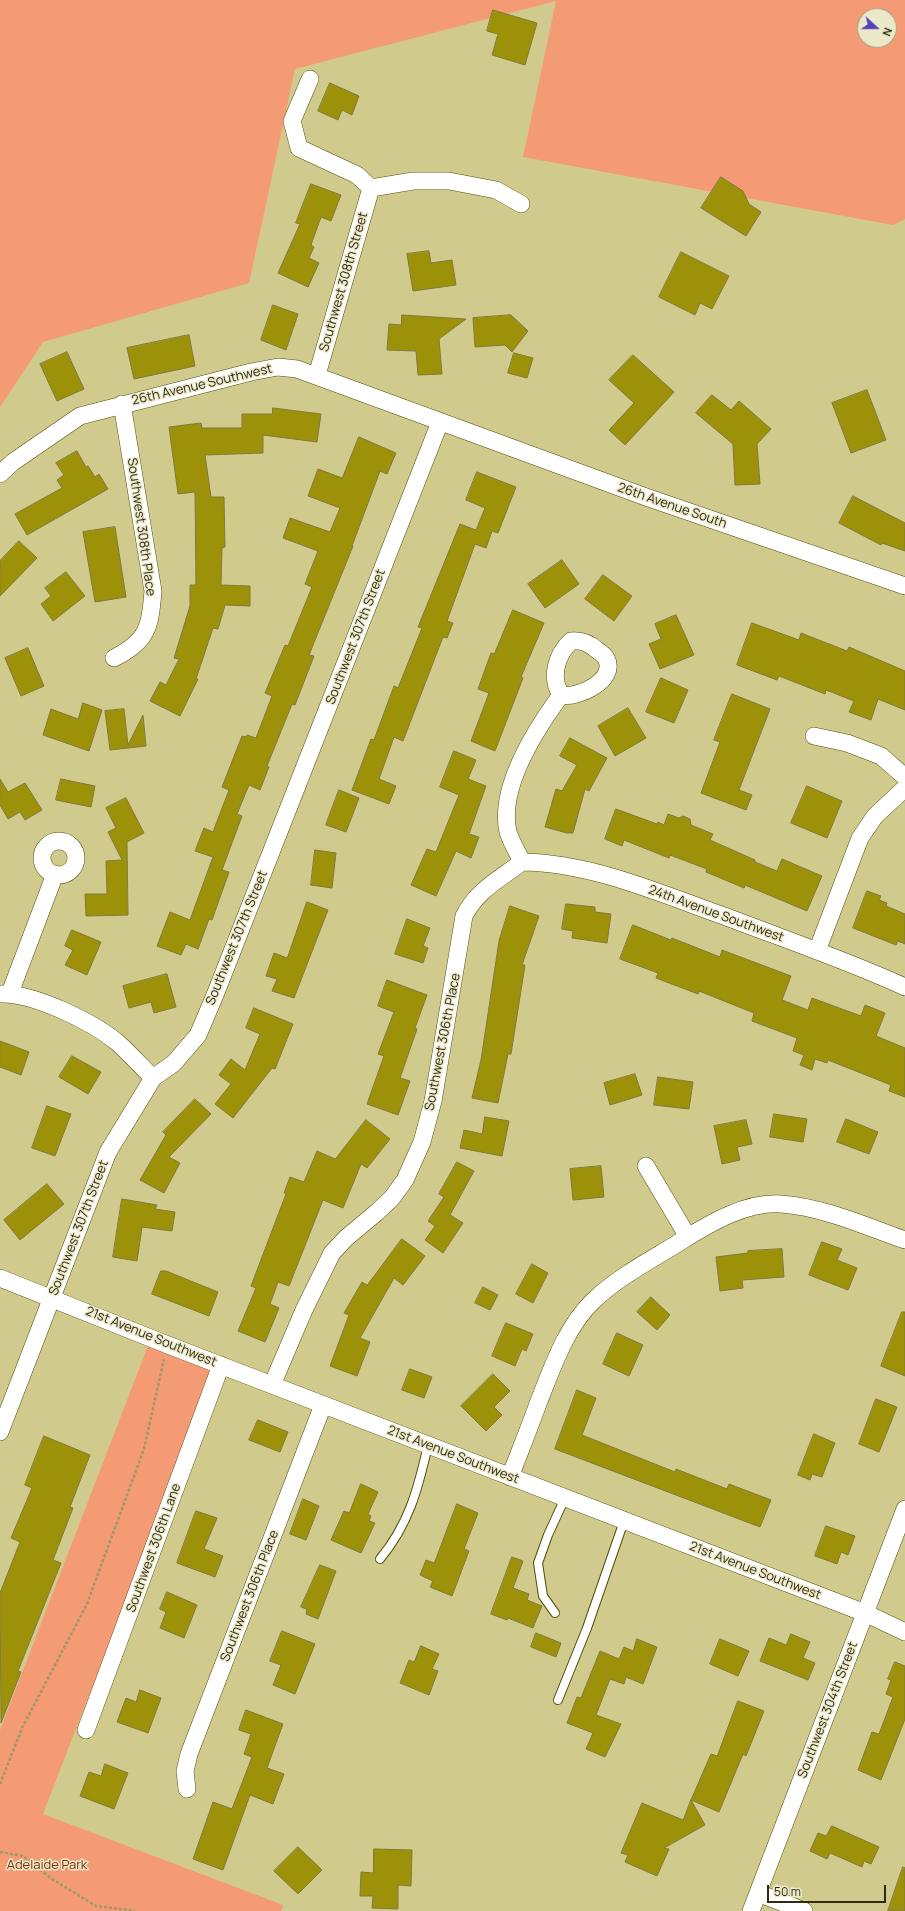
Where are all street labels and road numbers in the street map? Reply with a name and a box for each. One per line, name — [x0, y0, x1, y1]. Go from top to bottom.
street label: Southwest 308th Street — [317, 210, 371, 354]
street label: 26th Avenue Southwest — [130, 361, 274, 409]
street label: Southwest 308th Place — [124, 457, 158, 597]
street label: 26th Avenue South — [615, 480, 729, 532]
street label: Southwest 307th Street — [323, 567, 389, 707]
street label: Southwest 307th Street — [203, 868, 271, 1008]
street label: 24th Avenue Southwest — [646, 882, 786, 946]
street label: Southwest 306th Place — [422, 972, 464, 1112]
street label: Southwest 307th Street — [46, 1158, 112, 1298]
street label: 21st Avenue Southwest — [83, 1304, 219, 1370]
street label: 21st Avenue Southwest — [385, 1423, 521, 1487]
street label: Southwest 306th Lane — [123, 1481, 185, 1615]
street label: Southwest 306th Place — [218, 1528, 282, 1664]
street label: 21st Avenue Southwest — [687, 1539, 823, 1603]
street label: Southwest 304th Street — [795, 1640, 861, 1780]

